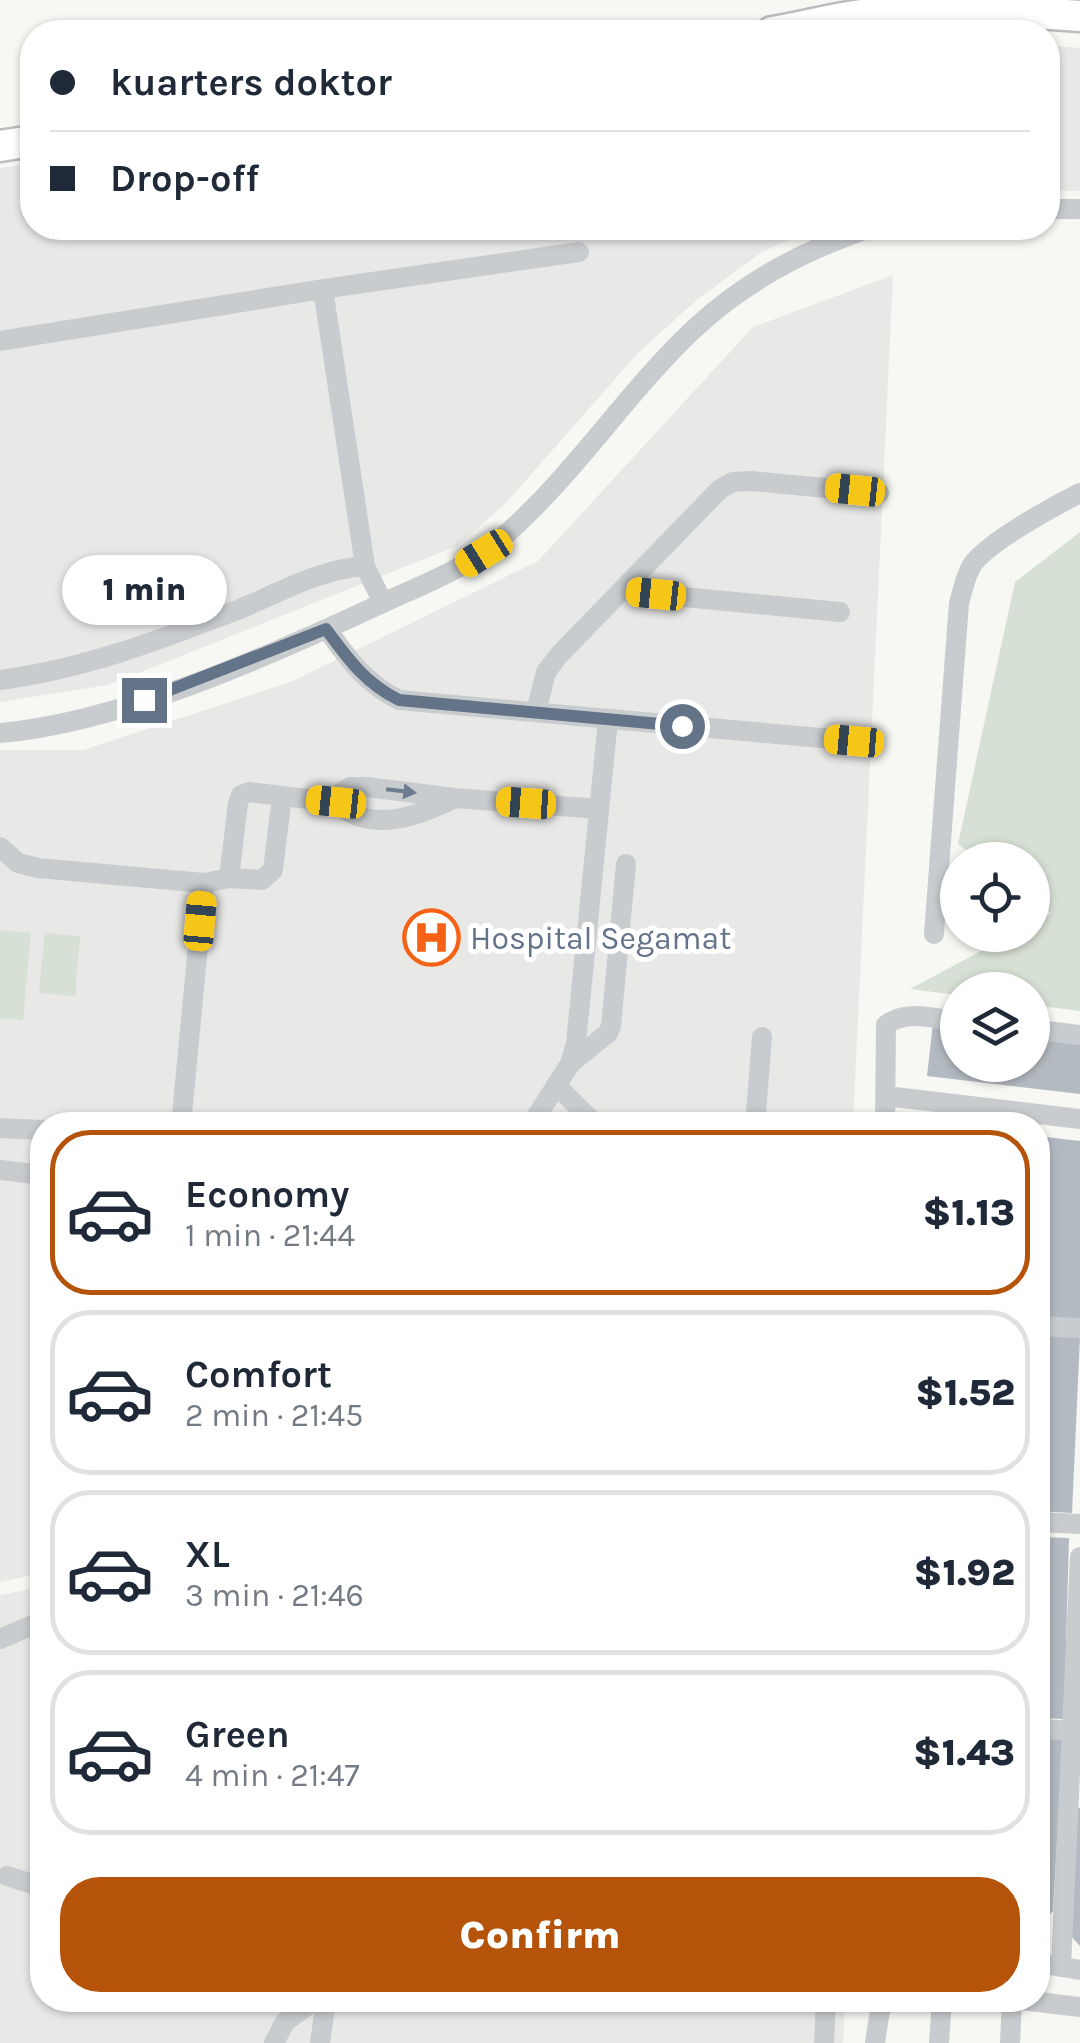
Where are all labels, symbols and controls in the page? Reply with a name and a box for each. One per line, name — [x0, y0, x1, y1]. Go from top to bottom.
text: kuarters doktor — [110, 60, 392, 105]
text: Drop-off — [110, 156, 259, 201]
car — [824, 472, 886, 508]
car — [451, 524, 517, 582]
callout: 1 min — [62, 555, 226, 625]
text: 1 min — [103, 571, 186, 608]
car — [625, 576, 687, 612]
route end — [122, 678, 167, 723]
route start — [660, 704, 705, 749]
car — [823, 723, 885, 759]
one-way arrow — [386, 783, 418, 799]
car — [305, 784, 367, 820]
car — [495, 786, 557, 820]
map controls — [940, 842, 1050, 1082]
button: locate — [940, 842, 1050, 952]
car — [182, 890, 218, 952]
hospital icon: Hospital Segamat — [401, 908, 461, 968]
place label: Hospital Segamat — [470, 920, 731, 957]
button: layers — [940, 972, 1050, 1082]
icon: car — [65, 1168, 155, 1258]
text: Economy — [185, 1172, 349, 1217]
text: $1.13 — [923, 1190, 1015, 1235]
text: 1 min · 21:44 — [185, 1217, 355, 1254]
icon: car — [65, 1348, 155, 1438]
text: Comfort — [185, 1352, 332, 1397]
text: $1.52 — [915, 1370, 1015, 1415]
text: 2 min · 21:45 — [185, 1397, 363, 1434]
icon: car — [65, 1528, 155, 1618]
text: XL — [185, 1532, 230, 1577]
text: $1.92 — [914, 1550, 1015, 1595]
text: 3 min · 21:46 — [185, 1577, 364, 1614]
icon: car — [65, 1708, 155, 1798]
text: Green — [185, 1712, 290, 1757]
text: $1.43 — [913, 1730, 1015, 1775]
text: 4 min · 21:47 — [185, 1757, 360, 1794]
button: Confirm — [60, 1877, 1020, 1992]

